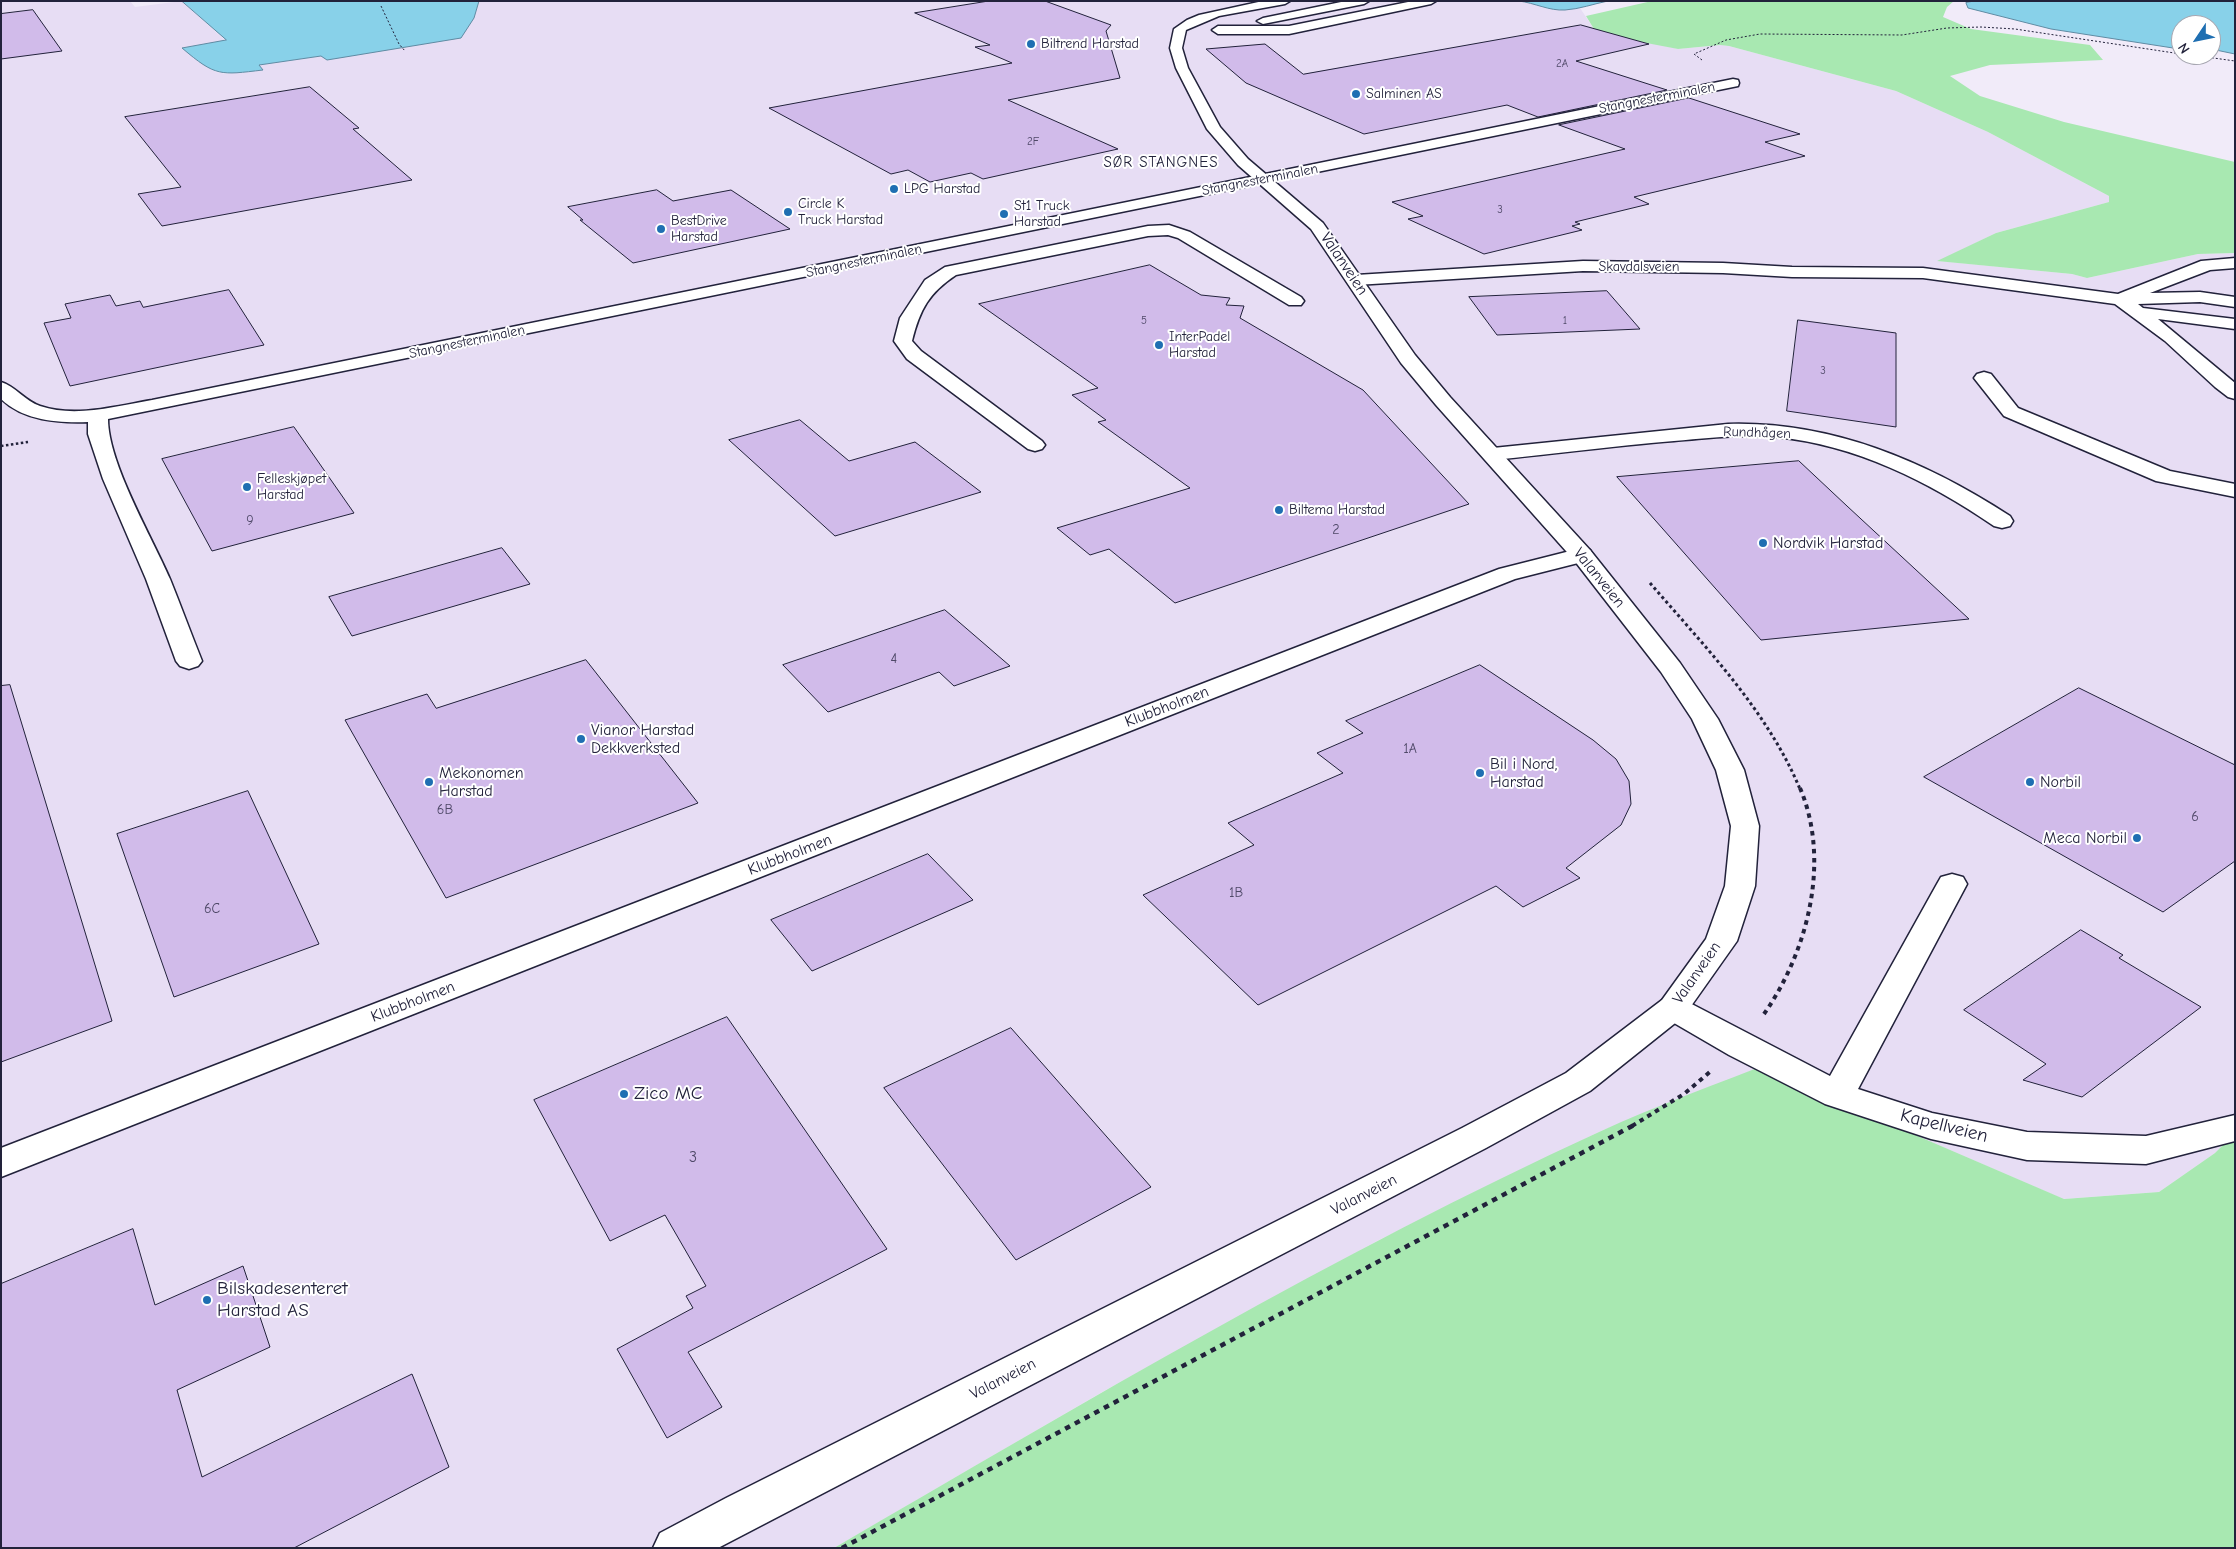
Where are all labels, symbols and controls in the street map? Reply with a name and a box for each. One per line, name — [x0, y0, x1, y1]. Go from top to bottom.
north arrow — [2171, 15, 2221, 65]
place label: Biltrend Harstad — [1041, 36, 1139, 52]
marker: Biltrend Harstad — [1025, 38, 1037, 50]
text: N — [2174, 40, 2194, 57]
house number: 2A — [1556, 57, 1568, 71]
street label: Stangnesterminalen — [1597, 78, 1717, 118]
place label: Salminen AS — [1366, 86, 1442, 102]
marker: Salminen AS — [1350, 88, 1362, 100]
house number: 2F — [1027, 135, 1039, 149]
district label: SØR STANGNES — [1102, 154, 1220, 172]
street label: Stangnesterminalen — [1200, 160, 1320, 200]
place label: LPG Harstad — [904, 181, 981, 197]
marker: LPG Harstad — [888, 183, 900, 195]
place label: Circle K Truck Harstad — [798, 196, 883, 228]
place label: St1 Truck Harstad — [1014, 198, 1069, 230]
house number: 3 — [1497, 203, 1503, 217]
marker: Circle K Truck Harstad — [782, 206, 794, 218]
marker: St1 Truck Harstad — [998, 208, 1010, 220]
place label: BestDrive Harstad — [671, 213, 727, 246]
marker: BestDrive Harstad — [655, 223, 667, 235]
street label: Valanveien — [1316, 229, 1372, 299]
street label: Stangnesterminalen — [805, 241, 923, 281]
street label: Skavdalsveien — [1598, 259, 1680, 275]
house number: 5 — [1141, 314, 1147, 328]
house number: 1 — [1563, 314, 1567, 328]
street label: Stangnesterminalen — [408, 322, 526, 362]
place label: InterPadel Harstad — [1169, 329, 1230, 362]
marker: InterPadel Harstad — [1153, 339, 1165, 351]
house number: 3 — [1820, 364, 1826, 378]
street label: Rundhågen — [1723, 423, 1791, 443]
place label: Felleskjøpet Harstad — [257, 471, 326, 504]
marker: Felleskjøpet Harstad — [241, 481, 253, 493]
place label: Biltema Harstad — [1289, 502, 1385, 518]
marker: Biltema Harstad — [1273, 504, 1285, 516]
house number: 9 — [246, 513, 254, 529]
house number: 2 — [1332, 522, 1340, 538]
place label: Nordvik Harstad — [1773, 533, 1883, 553]
marker: Nordvik Harstad — [1757, 537, 1769, 549]
street label: Valanveien — [1569, 544, 1629, 612]
house number: 4 — [891, 651, 897, 667]
street label: Klubbholmen — [1122, 682, 1212, 732]
place label: Vianor Harstad Dekkverksted — [591, 720, 694, 758]
marker: Vianor Harstad Dekkverksted — [575, 733, 587, 745]
house number: 1A — [1403, 741, 1417, 757]
place label: Bil i Nord, Harstad — [1490, 754, 1557, 792]
place label: Mekonomen Harstad — [439, 763, 524, 801]
marker: Bil i Nord, Harstad — [1474, 767, 1486, 779]
place label: Norbil — [2040, 772, 2081, 792]
marker: Mekonomen Harstad — [423, 776, 435, 788]
marker: Norbil — [2024, 776, 2036, 788]
house number: 6B — [437, 802, 453, 818]
house number: 6 — [2191, 809, 2199, 825]
place label: Meca Norbil — [2043, 828, 2127, 848]
street label: Klubbholmen — [745, 830, 835, 880]
marker: Meca Norbil — [2131, 832, 2143, 844]
house number: 1B — [1229, 885, 1243, 901]
house number: 6C — [204, 901, 220, 917]
street label: Valanveien — [1669, 938, 1725, 1008]
street label: Klubbholmen — [368, 977, 458, 1027]
place label: Zico MC — [634, 1083, 702, 1105]
marker: Zico MC — [618, 1088, 630, 1100]
street label: Kapellveien — [1898, 1104, 1990, 1148]
house number: 3 — [689, 1147, 697, 1167]
street label: Valanveien — [1328, 1170, 1400, 1220]
place label: Bilskadesenteret Harstad AS — [217, 1278, 348, 1322]
marker: Bilskadesenteret Harstad AS — [201, 1294, 213, 1306]
street label: Valanveien — [967, 1354, 1039, 1404]

